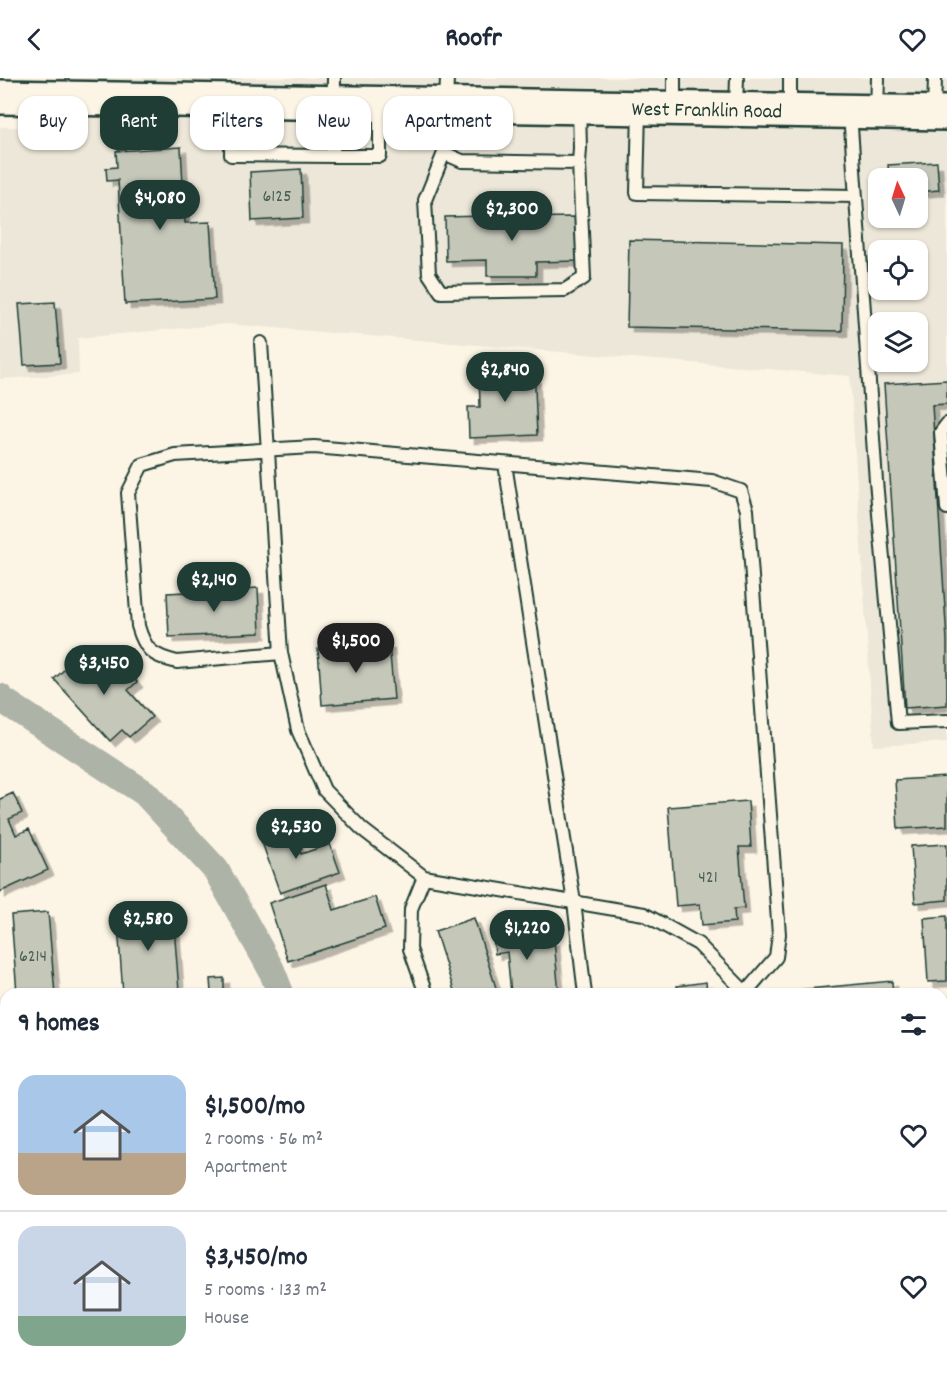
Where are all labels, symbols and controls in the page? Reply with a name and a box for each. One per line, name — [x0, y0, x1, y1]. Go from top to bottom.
text: Roofr — [445, 20, 502, 59]
icon: back — [18, 23, 51, 56]
icon: heart — [896, 23, 929, 56]
chip: Buy — [18, 96, 88, 150]
chip: Rent — [100, 96, 178, 150]
chip: Filters — [190, 96, 284, 150]
chip: New — [296, 96, 371, 150]
chip: Apartment — [383, 96, 513, 150]
street label: West Franklin Road — [631, 96, 783, 128]
north arrow — [868, 168, 928, 228]
map controls — [868, 168, 928, 372]
pin: $4,080 — [111, 180, 209, 231]
text: $4,080 — [134, 185, 186, 213]
house number: 6125 — [263, 185, 291, 210]
pin: $2,300 — [463, 191, 561, 242]
text: $2,300 — [485, 196, 539, 224]
button: locate — [868, 240, 928, 300]
button: layers — [868, 312, 928, 372]
pin: $2,840 — [456, 352, 554, 403]
text: $2,840 — [480, 357, 530, 385]
pin: $2,140 — [165, 562, 263, 613]
text: $2,140 — [191, 567, 237, 595]
pin: $1,500 — [307, 623, 405, 674]
text: $1,500 — [331, 628, 381, 656]
pin: $3,450 — [55, 645, 153, 696]
text: $3,450 — [78, 650, 130, 678]
pin: $2,530 — [247, 809, 345, 860]
text: $2,530 — [270, 814, 322, 842]
house number: 421 — [698, 866, 718, 891]
pin: $2,580 — [99, 901, 197, 952]
text: $2,580 — [123, 906, 173, 934]
pin: $1,220 — [478, 910, 576, 961]
text: $1,220 — [504, 915, 550, 943]
house number: 6214 — [19, 945, 47, 970]
text: 9 homes — [18, 1006, 100, 1043]
icon: filters — [897, 1008, 930, 1041]
text: $1,500/mo — [204, 1089, 305, 1126]
icon: home — [66, 1099, 138, 1171]
icon: heart — [897, 1119, 930, 1152]
text: 2 rooms · 56 m² — [204, 1126, 323, 1154]
text: Apartment — [204, 1154, 287, 1182]
text: $3,450/mo — [204, 1240, 308, 1277]
icon: home — [66, 1250, 138, 1322]
icon: heart — [897, 1270, 930, 1303]
text: 5 rooms · 133 m² — [204, 1277, 327, 1305]
text: House — [204, 1305, 249, 1333]

